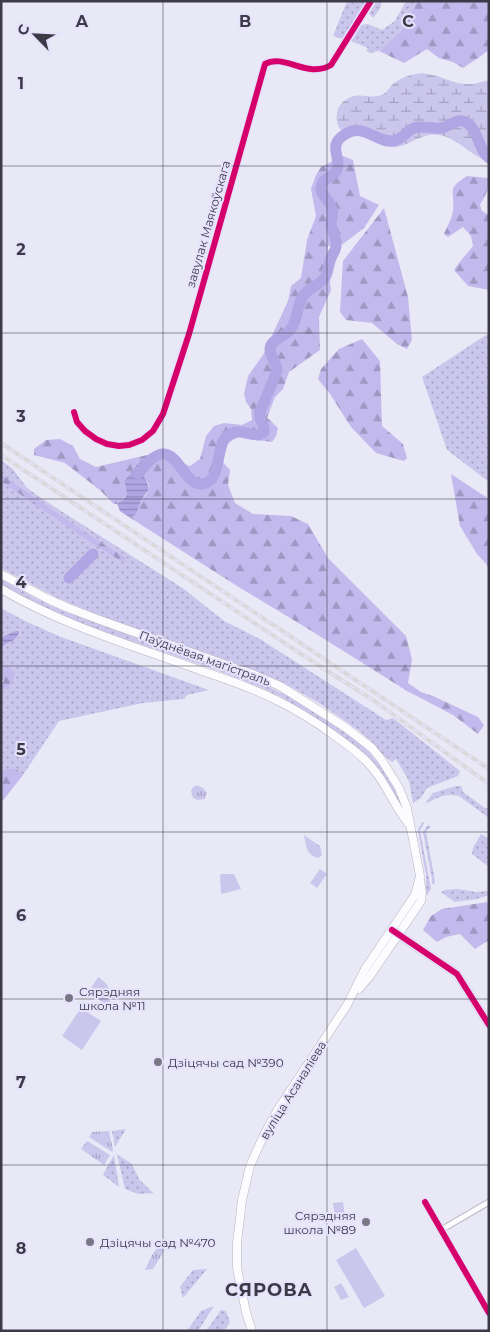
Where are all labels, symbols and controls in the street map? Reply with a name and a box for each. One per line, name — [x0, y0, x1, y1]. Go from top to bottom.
north arrow — [10, 10, 60, 60]
text: A — [75, 12, 89, 31]
text: B — [239, 12, 251, 31]
text: C — [402, 12, 414, 31]
text: С — [13, 21, 33, 38]
text: 1 — [18, 74, 24, 93]
street label: завулак Маякоўскага — [183, 159, 233, 289]
text: 2 — [16, 240, 26, 259]
text: 3 — [15, 407, 26, 426]
text: 4 — [15, 573, 27, 592]
street label: Паўднёвая магістраль — [137, 627, 273, 689]
text: 5 — [16, 740, 26, 759]
text: 6 — [16, 906, 26, 925]
place label: Сярэдняя школа №11 — [79, 984, 146, 1013]
marker: Сярэдняя школа №11 — [63, 992, 75, 1004]
street label: вуліца Асаналіева — [257, 1038, 329, 1142]
place label: Дзіцячы сад №390 — [168, 1055, 284, 1070]
marker: Дзіцячы сад №390 — [152, 1056, 164, 1068]
text: 7 — [16, 1073, 26, 1092]
place label: Сярэдняя школа №89 — [283, 1208, 356, 1237]
marker: Сярэдняя школа №89 — [360, 1216, 372, 1228]
place label: Дзіцячы сад №470 — [100, 1235, 216, 1250]
marker: Дзіцячы сад №470 — [84, 1236, 96, 1248]
text: 8 — [16, 1239, 26, 1258]
district label: СЯРОВА — [225, 1279, 313, 1301]

